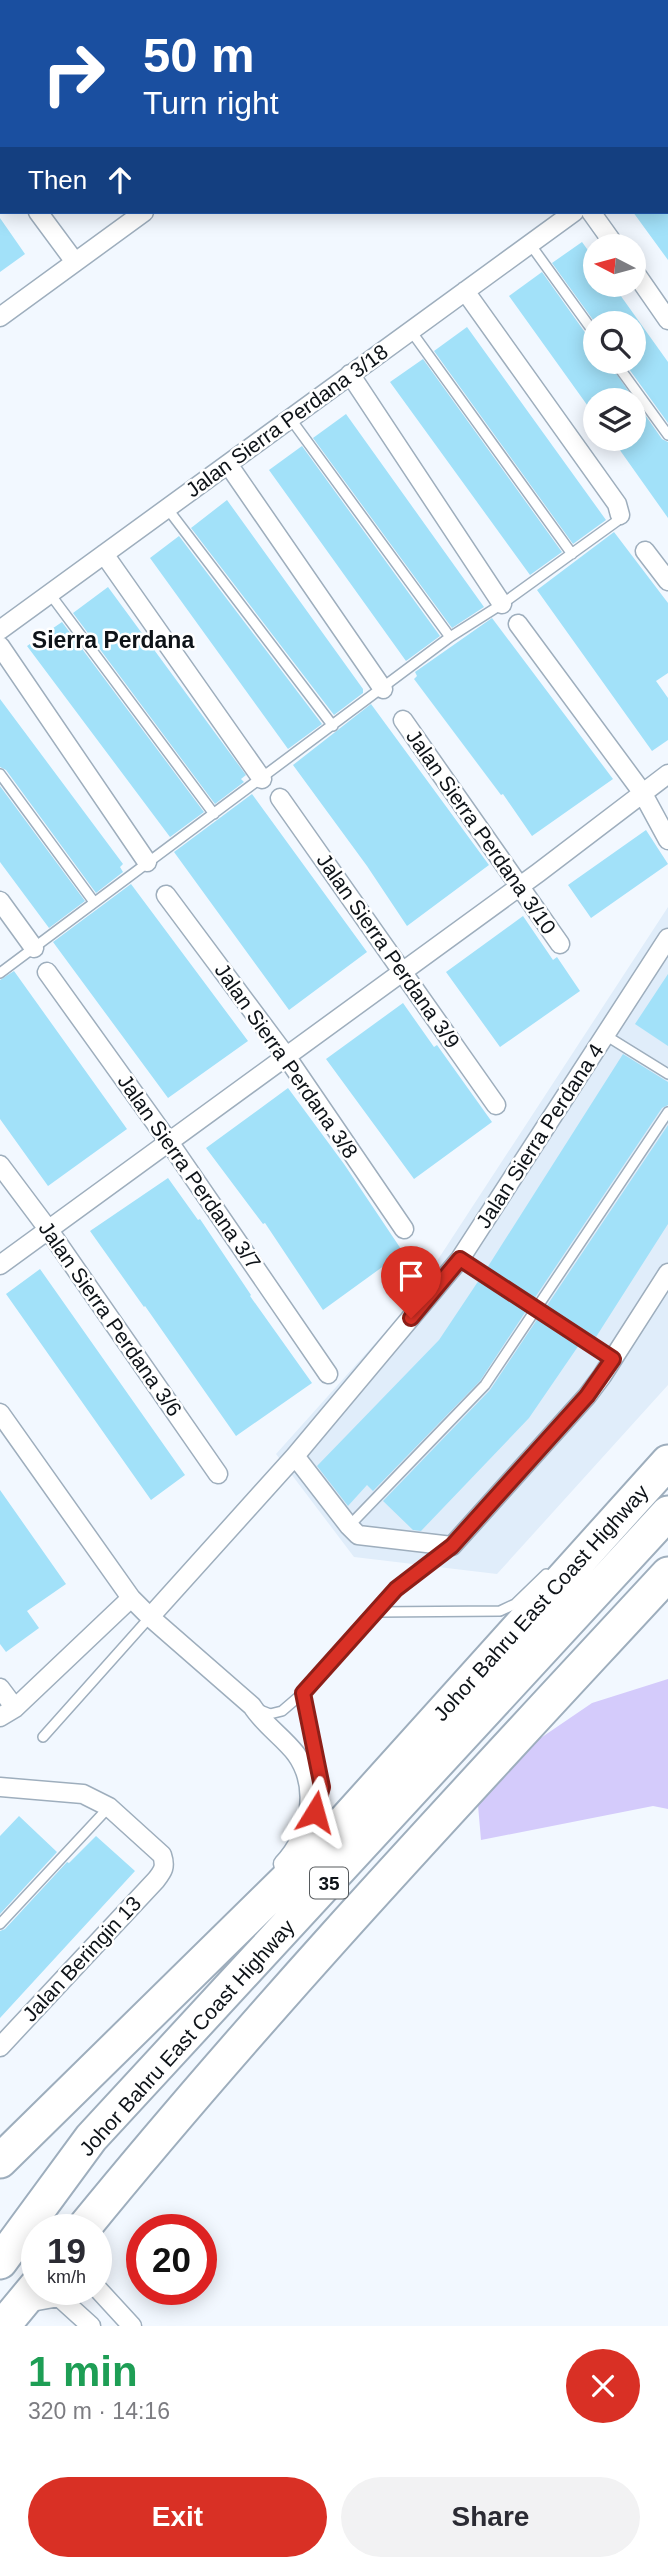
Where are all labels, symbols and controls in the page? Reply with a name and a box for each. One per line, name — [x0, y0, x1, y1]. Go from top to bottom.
icon: right — [28, 28, 119, 119]
text: 50 m — [143, 28, 255, 82]
text: Turn right — [143, 85, 279, 121]
icon: ahead — [101, 161, 139, 199]
text: Then — [28, 165, 87, 195]
north arrow — [583, 234, 646, 298]
map controls — [583, 234, 646, 451]
button: search — [583, 311, 646, 374]
street label: Jalan Sierra Perdana 3/18 — [181, 340, 392, 502]
button: layers — [583, 388, 646, 451]
district label: Sierra Perdana — [32, 627, 194, 653]
street label: Jalan Sierra Perdana 3/10 — [402, 725, 561, 938]
street label: Jalan Sierra Perdana 3/9 — [312, 849, 464, 1052]
street label: Jalan Sierra Perdana 3/8 — [210, 959, 362, 1162]
street label: Jalan Sierra Perdana 4 — [471, 1039, 608, 1232]
street label: Jalan Sierra Perdana 3/7 — [113, 1070, 265, 1273]
street label: Jalan Sierra Perdana 3/6 — [34, 1217, 186, 1420]
pin — [381, 1246, 441, 1318]
icon: arrive — [392, 1257, 430, 1295]
street label: Johor Bahru East Coast Highway — [429, 1480, 653, 1725]
position arrow — [278, 1775, 352, 1849]
road number: 35 — [310, 1868, 348, 1898]
street label: Jalan Beringin 13 — [18, 1891, 145, 2026]
street label: Johor Bahru East Coast Highway — [75, 1915, 299, 2160]
speed limit sign: 20 — [126, 2214, 217, 2305]
text: 19 — [47, 2231, 86, 2270]
text: km/h — [47, 2267, 86, 2287]
text: 1 min — [28, 2348, 138, 2395]
button: close — [566, 2349, 640, 2423]
text: 320 m · 14:16 — [28, 2398, 170, 2424]
button: Exit — [28, 2477, 327, 2557]
button: Share — [341, 2477, 640, 2557]

